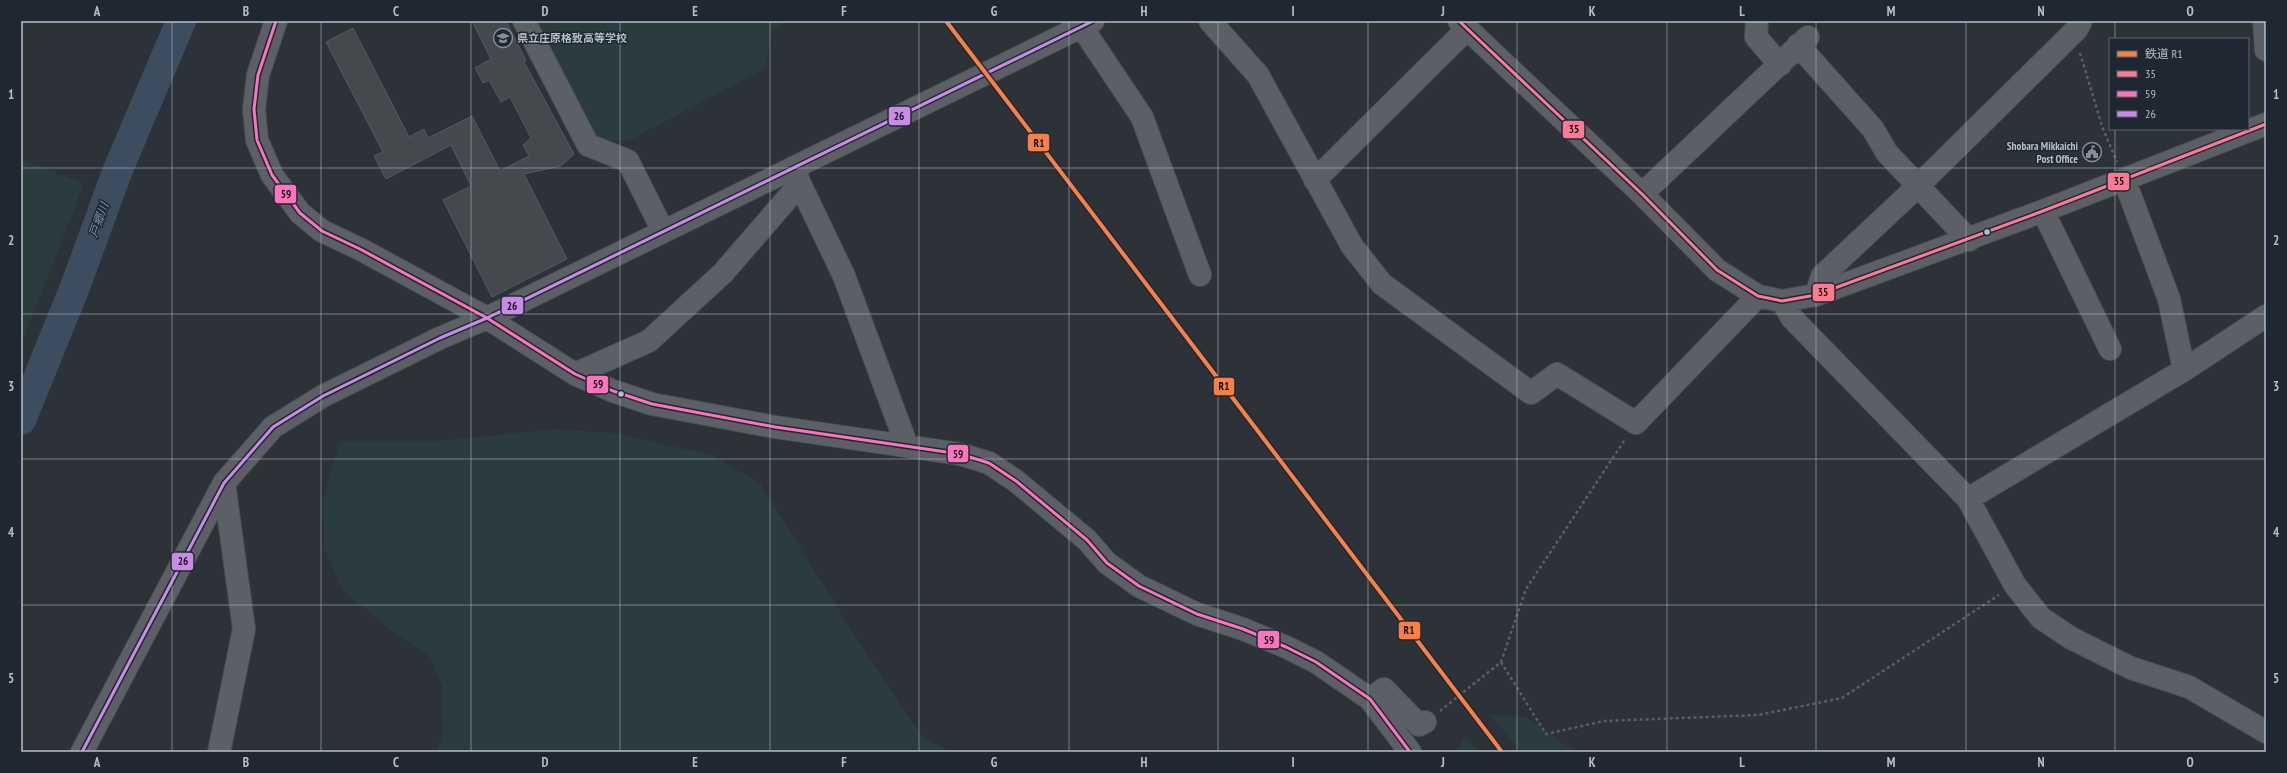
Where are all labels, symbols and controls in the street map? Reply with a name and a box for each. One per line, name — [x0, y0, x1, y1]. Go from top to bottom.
text: A — [93, 3, 101, 20]
text: B — [243, 3, 249, 20]
text: C — [393, 3, 399, 20]
text: D — [542, 3, 549, 20]
text: E — [692, 3, 698, 20]
text: F — [841, 3, 847, 20]
text: G — [991, 3, 998, 20]
text: H — [1141, 3, 1148, 20]
text: I — [1291, 3, 1295, 20]
text: J — [1440, 3, 1445, 20]
text: K — [1589, 3, 1596, 20]
text: L — [1739, 3, 1745, 20]
text: M — [1887, 3, 1896, 20]
text: N — [2037, 3, 2045, 20]
text: O — [2186, 3, 2194, 20]
school or university icon: 県立庄原格致高等学校 — [492, 27, 514, 49]
place label: 県立庄原格致高等学校 — [517, 31, 627, 45]
legend — [2109, 38, 2249, 130]
text: 鉄道 R1 — [2145, 46, 2183, 61]
text: 35 — [2145, 66, 2156, 81]
text: 1 — [8, 86, 14, 103]
text: 59 — [2145, 86, 2156, 101]
text: 1 — [2273, 86, 2279, 103]
line badge: 26 — [888, 106, 911, 126]
text: 26 — [2145, 106, 2156, 121]
text: 26 — [894, 109, 904, 123]
line badge: 35 — [1562, 120, 1585, 139]
text: 35 — [1569, 122, 1579, 136]
line badge: R1 — [1027, 133, 1050, 152]
text: R1 — [1034, 136, 1044, 150]
place label: Shobara Mikkaichi Post Office — [2007, 139, 2079, 166]
public building icon: Shobara Mikkaichi Post Office — [2081, 141, 2103, 163]
line badge: 35 — [2107, 172, 2130, 191]
text: 35 — [2114, 174, 2124, 188]
line badge: 59 — [274, 184, 297, 204]
text: 59 — [281, 187, 291, 201]
water label: 戸郷川 — [85, 198, 112, 239]
unlabelled marker — [1982, 227, 1992, 237]
text: 2 — [8, 232, 14, 249]
text: 2 — [2273, 232, 2279, 249]
line badge: 35 — [1812, 283, 1835, 302]
text: 35 — [1818, 285, 1828, 299]
line badge: 26 — [501, 296, 524, 315]
text: 26 — [507, 299, 517, 313]
line badge: 59 — [586, 375, 609, 394]
text: 59 — [593, 377, 603, 391]
line badge: R1 — [1213, 377, 1235, 396]
text: 3 — [8, 378, 14, 395]
text: 3 — [2273, 378, 2279, 395]
text: R1 — [1219, 379, 1229, 393]
unlabelled marker — [616, 389, 626, 399]
line badge: 59 — [947, 444, 969, 463]
text: 59 — [953, 447, 963, 461]
text: 4 — [8, 524, 15, 541]
text: 4 — [2273, 524, 2280, 541]
line badge: 26 — [171, 552, 194, 571]
text: 26 — [178, 554, 188, 568]
line badge: R1 — [1398, 621, 1421, 640]
text: R1 — [1404, 623, 1414, 637]
line badge: 59 — [1257, 630, 1280, 649]
text: 59 — [1264, 633, 1274, 647]
text: 5 — [8, 670, 14, 687]
text: 5 — [2273, 670, 2279, 687]
text: A — [93, 754, 101, 771]
text: B — [243, 754, 249, 771]
text: C — [393, 754, 399, 771]
text: D — [542, 754, 549, 771]
text: E — [692, 754, 698, 771]
text: F — [841, 754, 847, 771]
text: G — [991, 754, 998, 771]
text: H — [1141, 754, 1148, 771]
text: I — [1291, 754, 1295, 771]
text: J — [1440, 754, 1445, 771]
text: K — [1589, 754, 1596, 771]
text: L — [1739, 754, 1745, 771]
text: M — [1887, 754, 1896, 771]
text: N — [2037, 754, 2045, 771]
text: O — [2186, 754, 2194, 771]

